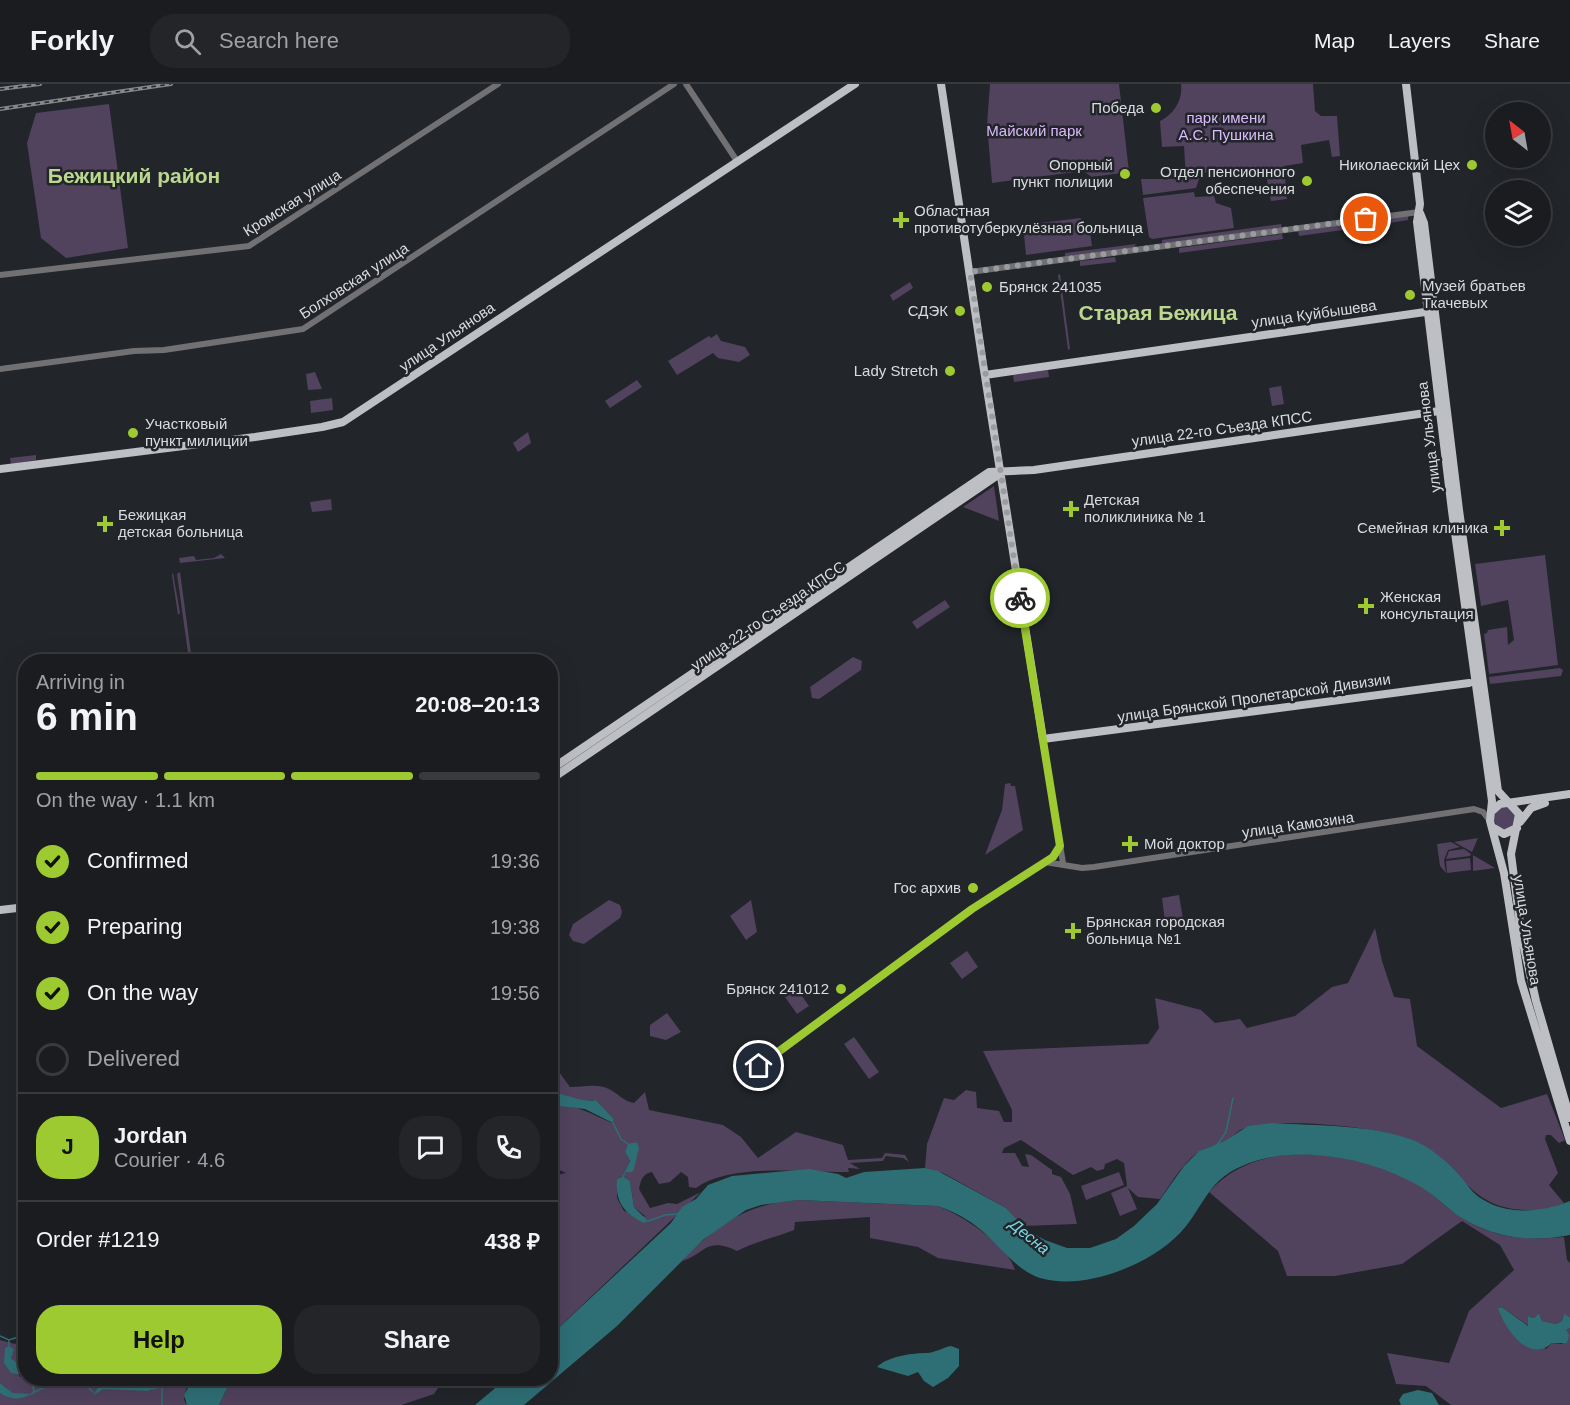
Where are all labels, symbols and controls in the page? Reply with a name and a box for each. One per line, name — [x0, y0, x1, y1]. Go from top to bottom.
search box — [150, 14, 570, 68]
text: Forkly — [30, 25, 114, 56]
icon: search — [171, 25, 204, 58]
text: Search here — [219, 28, 339, 53]
text: Map — [1314, 29, 1355, 52]
text: Layers — [1388, 29, 1451, 52]
text: Share — [1484, 29, 1540, 52]
place label: Победа — [1091, 99, 1145, 116]
marker: Победа — [1149, 101, 1163, 115]
north arrow — [1485, 102, 1551, 168]
map controls — [1485, 102, 1551, 246]
park label: парк имени А.С. Пушкина — [1178, 109, 1274, 143]
park label: Майский парк — [986, 122, 1082, 139]
place label: Опорный пункт полиции — [1013, 156, 1113, 190]
place label: Николаеский Цех — [1339, 156, 1460, 173]
marker: Николаеский Цех — [1465, 158, 1479, 172]
place label: Отдел пенсионного обеспечения — [1160, 163, 1295, 197]
district label: Бежицкий район — [48, 164, 220, 187]
street label: Кромская улица — [240, 165, 344, 239]
marker: Опорный пункт полиции — [1118, 167, 1132, 181]
marker: Отдел пенсионного обеспечения — [1300, 174, 1314, 188]
button: layers — [1485, 180, 1551, 246]
pin — [1340, 193, 1391, 244]
place label: Областная противотуберкулёзная больница — [914, 202, 1144, 236]
icon: bag — [1349, 202, 1382, 235]
marker: Областная противотуберкулёзная больница — [892, 211, 910, 229]
street label: Болховская улица — [296, 239, 412, 322]
place label: Музей братьев Ткачевых — [1422, 277, 1526, 311]
place label: Брянск 241035 — [999, 278, 1102, 295]
marker: Брянск 241035 — [980, 280, 994, 294]
marker: Музей братьев Ткачевых — [1403, 288, 1417, 302]
street label: улица Куйбышева — [1250, 296, 1378, 331]
street label: улица Ульянова — [396, 298, 498, 375]
district label: Cтарая Бежица — [1079, 301, 1238, 324]
place label: СДЭК — [908, 302, 948, 319]
marker: СДЭК — [953, 304, 967, 318]
place label: Lady Stretch — [854, 362, 938, 379]
marker: Lady Stretch — [943, 364, 957, 378]
street label: улица Ульянова — [1413, 380, 1444, 493]
street label: улица 22-го Съезда КПСС — [1131, 407, 1313, 450]
place label: Участковый пункт милиции — [145, 415, 248, 449]
marker: Участковый пункт милиции — [126, 426, 140, 440]
place label: Детская поликлиника № 1 — [1084, 491, 1206, 525]
marker: Детская поликлиника № 1 — [1062, 500, 1080, 518]
place label: Бежицкая детская больница — [118, 506, 244, 540]
marker: Бежицкая детская больница — [96, 515, 114, 533]
place label: Семейная клиника — [1357, 519, 1489, 536]
marker: Семейная клиника — [1493, 519, 1511, 537]
street label: улица 22-го Съезда КПСС — [688, 558, 848, 674]
courier — [990, 568, 1050, 628]
icon: bike — [1004, 582, 1037, 615]
place label: Женская консультация — [1380, 588, 1474, 622]
marker: Женская консультация — [1357, 597, 1375, 615]
street label: улица Брянской Пролетарской Дивизии — [1116, 670, 1392, 725]
text: Arriving in — [36, 671, 125, 693]
text: 20:08–20:13 — [415, 692, 540, 717]
text: 6 min — [36, 695, 138, 738]
text: On the way · 1.1 km — [36, 789, 215, 811]
street label: улица Камозина — [1241, 808, 1356, 841]
marker: Мой доктор — [1121, 835, 1139, 853]
place label: Мой доктор — [1144, 835, 1225, 852]
icon: check — [36, 845, 69, 878]
text: Confirmed — [87, 848, 188, 873]
text: 19:36 — [490, 850, 540, 872]
street label: улица Ульянова — [1510, 874, 1545, 987]
place label: Гос архив — [894, 879, 961, 896]
marker: Гос архив — [966, 881, 980, 895]
icon: check — [36, 911, 69, 944]
place label: Брянская городская больница №1 — [1086, 913, 1225, 947]
text: Preparing — [87, 914, 182, 939]
text: 19:38 — [490, 916, 540, 938]
marker: Брянская городская больница №1 — [1064, 922, 1082, 940]
icon: check — [36, 977, 69, 1010]
text: On the way — [87, 980, 198, 1005]
place label: Брянск 241012 — [726, 980, 829, 997]
text: 19:56 — [490, 982, 540, 1004]
marker: Брянск 241012 — [834, 982, 848, 996]
pin — [733, 1040, 784, 1091]
text: Delivered — [87, 1046, 180, 1071]
icon: home — [742, 1049, 775, 1082]
button: chat — [399, 1116, 462, 1179]
button: phone — [477, 1116, 540, 1179]
text: Jordan — [114, 1123, 187, 1148]
text: J — [61, 1134, 74, 1159]
text: Courier · 4.6 — [114, 1149, 225, 1171]
water label: Десна — [1005, 1214, 1053, 1257]
text: Order #1219 — [36, 1227, 160, 1252]
text: 438 ₽ — [484, 1229, 540, 1254]
button: Help — [36, 1305, 282, 1374]
button: Share — [294, 1305, 540, 1374]

